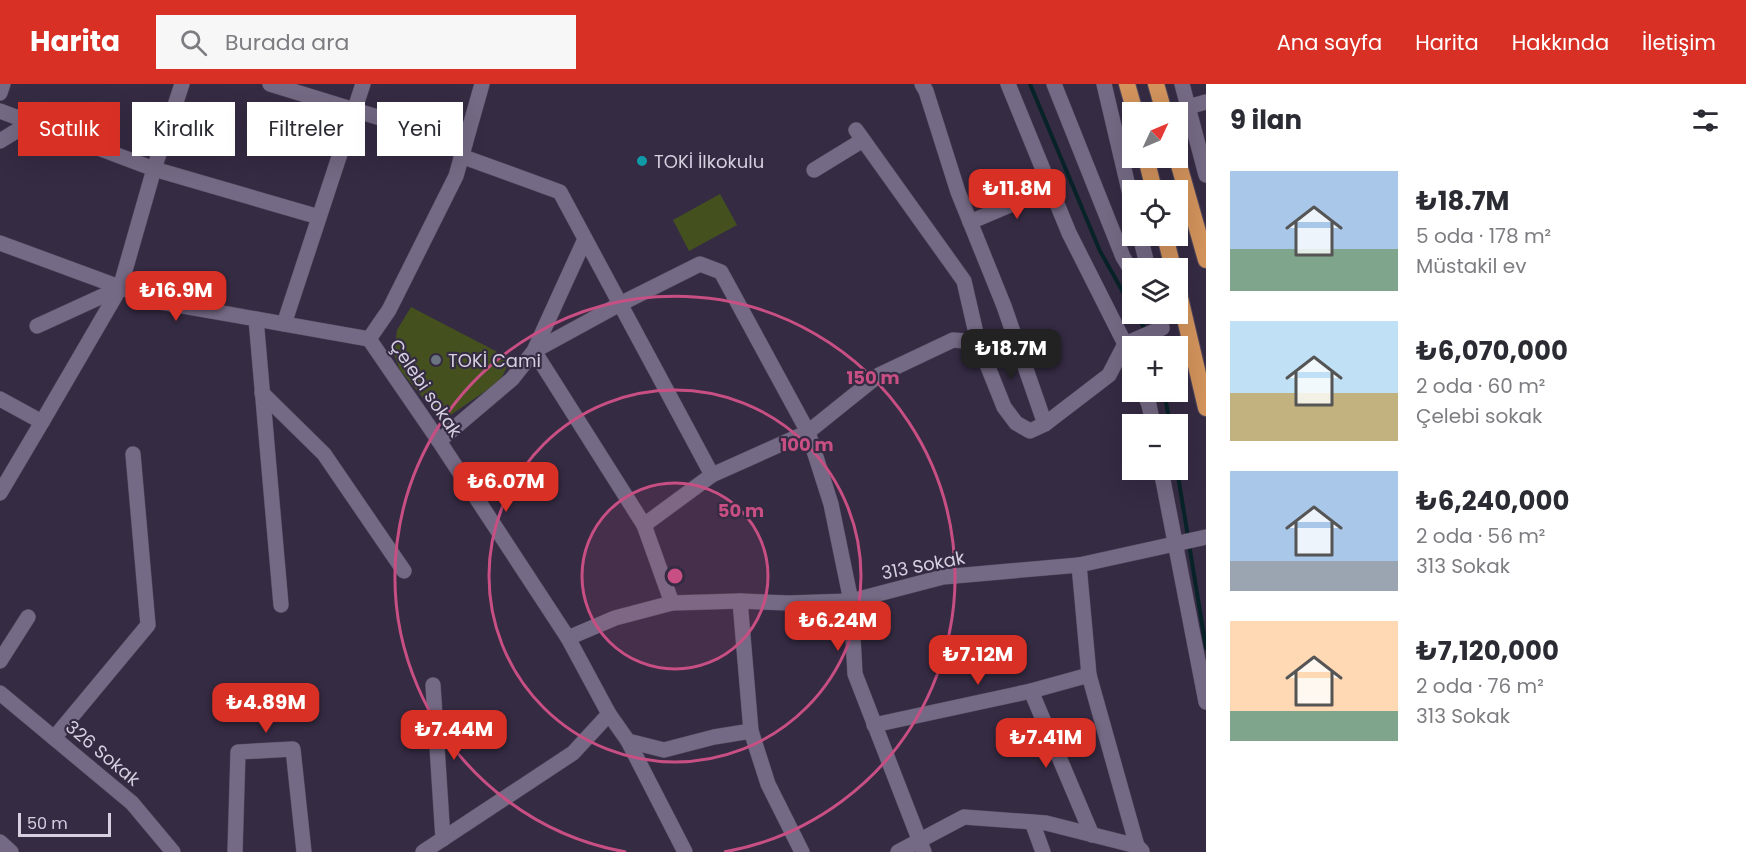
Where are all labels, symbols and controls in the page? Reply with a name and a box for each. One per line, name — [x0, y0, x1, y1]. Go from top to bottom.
search box — [156, 15, 576, 69]
text: Harita — [30, 22, 120, 61]
icon: search — [177, 26, 210, 59]
text: Burada ara — [225, 27, 349, 58]
text: Ana sayfa — [1277, 28, 1382, 57]
text: Harita — [1415, 28, 1479, 57]
text: Hakkında — [1512, 28, 1609, 57]
text: İletişim — [1642, 28, 1716, 57]
chip: Satılık — [18, 102, 120, 156]
chip: Kiralık — [132, 102, 235, 156]
chip: Filtreler — [247, 102, 365, 156]
chip: Yeni — [377, 102, 463, 156]
north arrow — [1122, 102, 1188, 168]
map controls — [1122, 102, 1188, 480]
text: 9 ilan — [1230, 102, 1302, 138]
icon: filters — [1689, 104, 1722, 137]
place label: TOKİ İlkokulu — [654, 149, 764, 174]
marker: TOKİ İlkokulu — [635, 154, 649, 168]
pin: ₺11.8M — [968, 169, 1066, 220]
text: ₺11.8M — [983, 174, 1051, 202]
button: locate — [1122, 180, 1188, 246]
text: ₺18.7M — [1416, 183, 1509, 219]
icon: home — [1278, 195, 1350, 267]
text: 5 oda · 178 m² — [1416, 222, 1551, 250]
text: Müstakil ev — [1416, 252, 1526, 280]
button: layers — [1122, 258, 1188, 324]
pin: ₺16.9M — [127, 271, 225, 322]
text: ₺16.9M — [139, 276, 213, 304]
pin: ₺18.7M — [962, 329, 1060, 380]
text: ₺6,070,000 — [1416, 333, 1568, 369]
street label: Çelebi sokak — [384, 334, 469, 443]
text: ₺18.7M — [975, 334, 1047, 362]
button: + — [1122, 336, 1188, 402]
icon: home — [1278, 345, 1350, 417]
place label: TOKİ Cami — [448, 348, 541, 373]
marker: TOKİ Cami — [429, 353, 443, 367]
text: 150 m — [846, 365, 900, 390]
text: 2 oda · 60 m² — [1416, 372, 1545, 400]
text: Çelebi sokak — [1416, 402, 1542, 430]
button: − — [1122, 414, 1188, 480]
text: 100 m — [780, 432, 834, 457]
pin: ₺6.07M — [457, 462, 555, 513]
text: ₺6.07M — [467, 467, 545, 495]
text: ₺6,240,000 — [1416, 483, 1569, 519]
icon: home — [1278, 495, 1350, 567]
text: 50 m — [718, 498, 764, 523]
text: 2 oda · 56 m² — [1416, 522, 1545, 550]
street label: 313 Sokak — [879, 545, 968, 585]
text: 313 Sokak — [1416, 552, 1510, 580]
centre of rings — [665, 566, 685, 586]
pin: ₺6.24M — [789, 601, 887, 652]
text: ₺6.24M — [799, 606, 877, 634]
text: ₺7,120,000 — [1416, 633, 1559, 669]
pin: ₺7.12M — [929, 635, 1027, 686]
text: ₺7.12M — [943, 640, 1013, 668]
icon: home — [1278, 645, 1350, 717]
text: 2 oda · 76 m² — [1416, 672, 1544, 700]
pin: ₺4.89M — [217, 683, 315, 734]
text: ₺4.89M — [226, 688, 306, 716]
text: 313 Sokak — [1416, 702, 1510, 730]
pin: ₺7.44M — [405, 710, 503, 761]
street label: 326 Sokak — [60, 715, 146, 792]
text: ₺7.44M — [415, 715, 493, 743]
pin: ₺7.41M — [997, 718, 1095, 769]
text: ₺7.41M — [1010, 723, 1082, 751]
scale bar — [18, 810, 111, 838]
text: 50 m — [27, 812, 68, 835]

